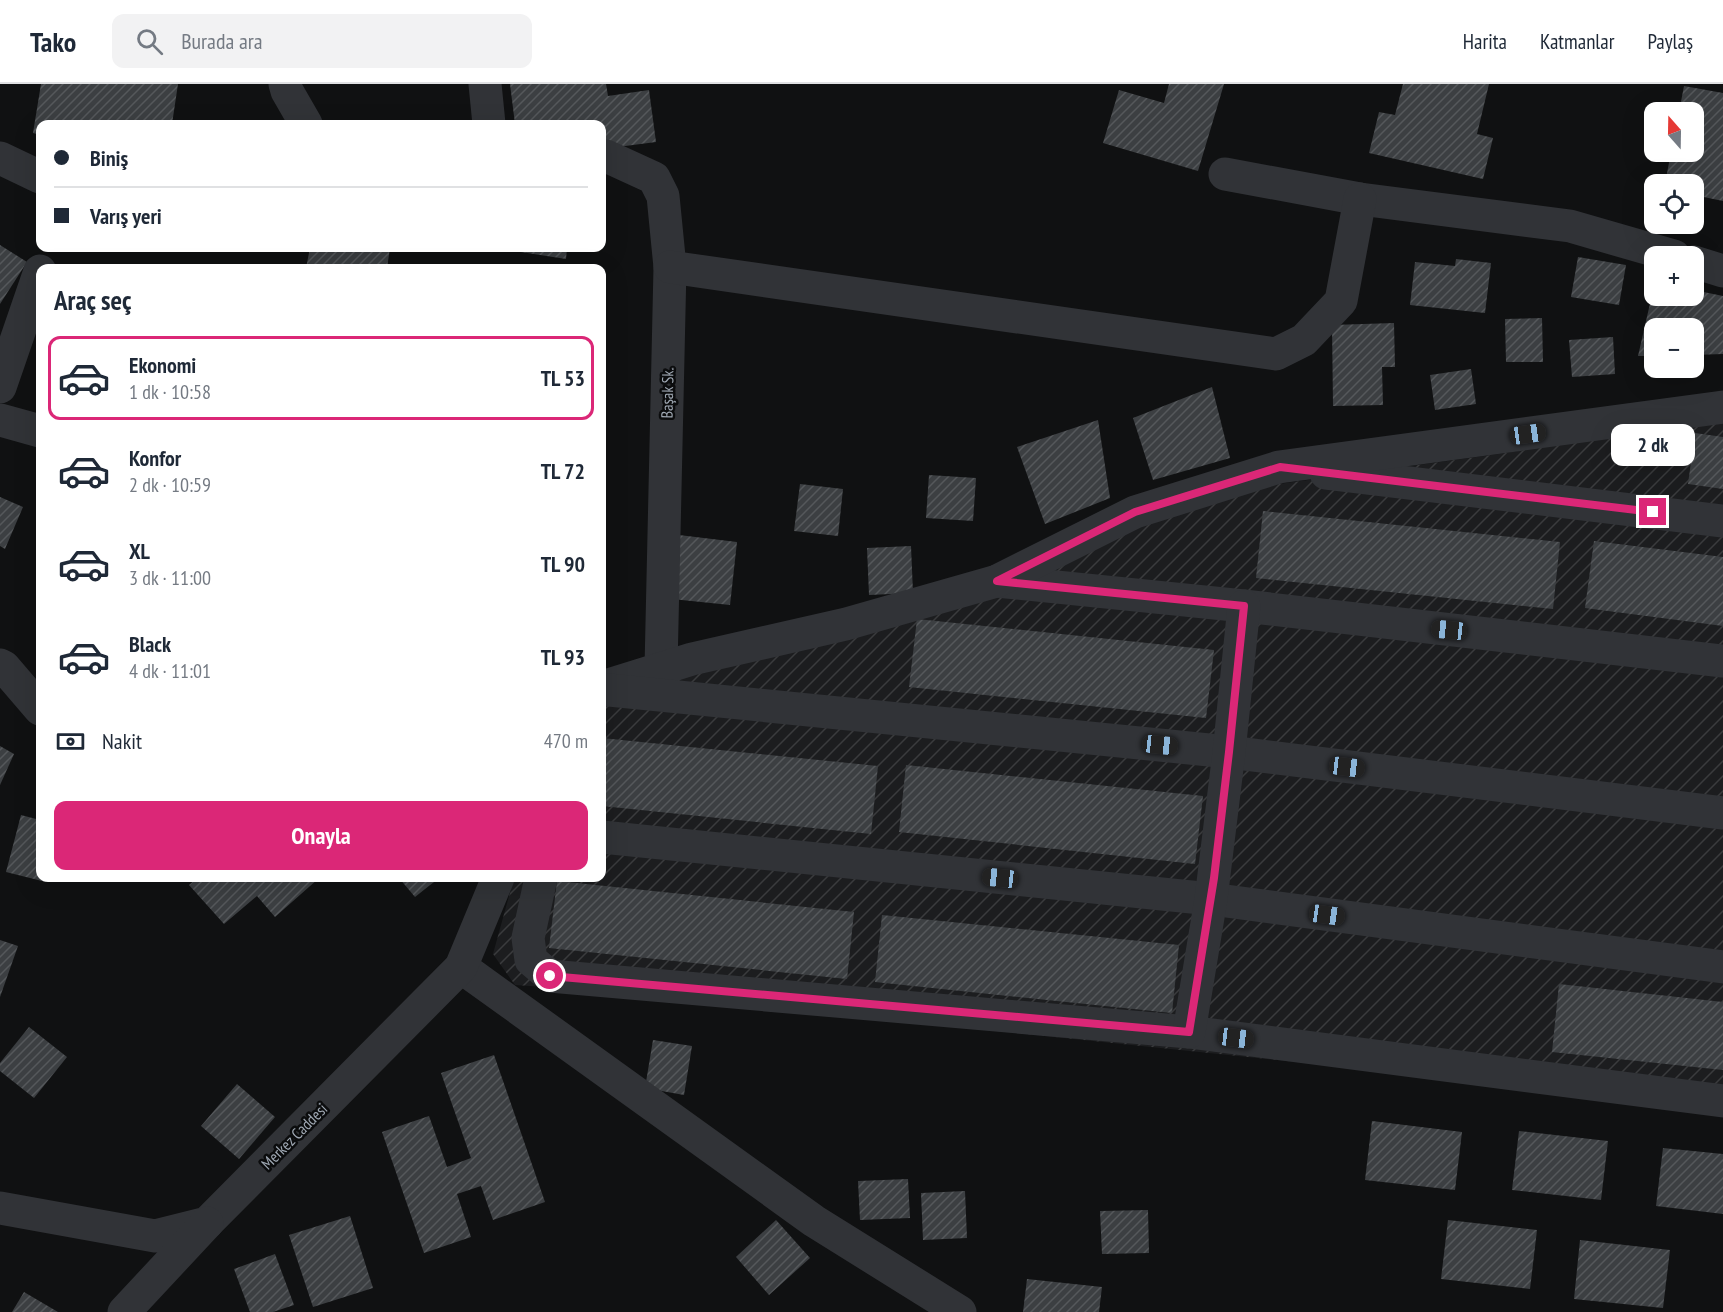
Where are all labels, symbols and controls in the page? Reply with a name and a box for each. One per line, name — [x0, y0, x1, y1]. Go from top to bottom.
search box — [112, 14, 532, 68]
text: Tako — [30, 23, 76, 60]
icon: search — [133, 25, 166, 58]
text: Burada ara — [181, 27, 263, 55]
text: Harita — [1463, 28, 1507, 55]
text: Katmanlar — [1540, 28, 1614, 55]
text: Paylaş — [1647, 28, 1693, 55]
north arrow — [1644, 102, 1704, 162]
map controls — [1644, 102, 1704, 378]
text: Biniş — [90, 144, 128, 172]
button: locate — [1644, 174, 1704, 234]
text: Varış yeri — [90, 202, 162, 230]
button: + — [1644, 246, 1704, 306]
text: Araç seç — [54, 283, 132, 317]
button: − — [1644, 318, 1704, 378]
icon: car — [57, 351, 111, 405]
text: Ekonomi — [129, 351, 196, 379]
text: TL 53 — [541, 364, 585, 392]
street label: Başak Sk. — [657, 367, 677, 419]
text: 1 dk · 10:58 — [129, 379, 211, 405]
car — [1509, 423, 1547, 445]
callout: 2 dk — [1611, 425, 1695, 467]
text: 2 dk — [1638, 432, 1668, 458]
icon: car — [57, 444, 111, 498]
text: Konfor — [129, 444, 181, 472]
text: TL 72 — [541, 457, 585, 485]
text: 2 dk · 10:59 — [129, 472, 211, 498]
route end — [1639, 498, 1666, 525]
icon: car — [57, 537, 111, 591]
text: XL — [129, 537, 150, 565]
text: TL 90 — [541, 550, 585, 578]
text: 3 dk · 11:00 — [129, 565, 211, 591]
car — [1430, 619, 1468, 641]
icon: car — [57, 630, 111, 684]
text: Black — [129, 630, 171, 658]
text: TL 93 — [541, 643, 585, 671]
text: 4 dk · 11:01 — [129, 658, 211, 684]
icon: cash — [54, 725, 87, 758]
text: Nakit — [102, 727, 142, 755]
text: 470 m — [544, 728, 588, 754]
car — [1141, 734, 1179, 756]
car — [1328, 756, 1366, 778]
button: Onayla — [54, 801, 588, 870]
car — [981, 867, 1019, 889]
car — [1308, 904, 1346, 926]
route start — [536, 962, 563, 989]
car — [1217, 1027, 1255, 1049]
street label: Merkez Caddesi — [257, 1099, 331, 1173]

